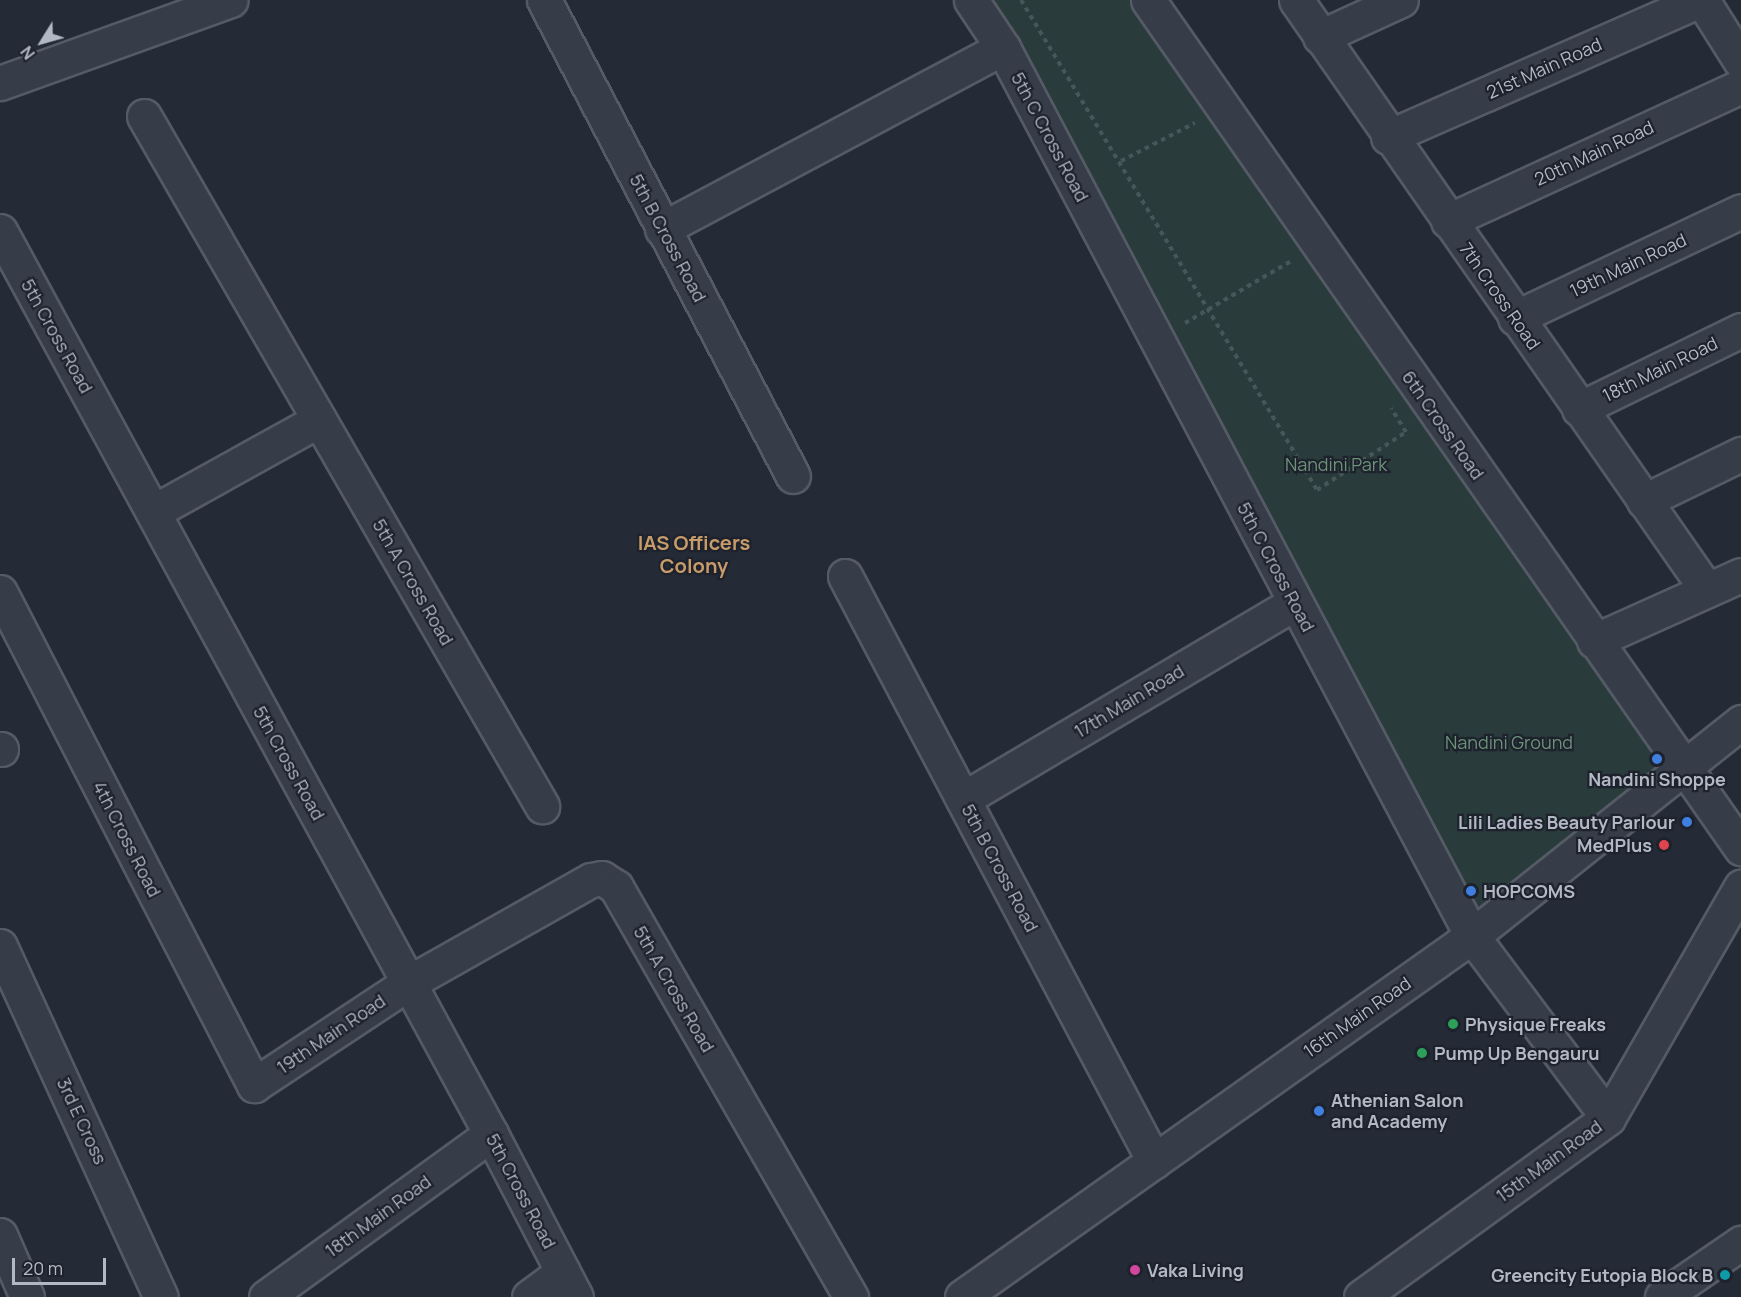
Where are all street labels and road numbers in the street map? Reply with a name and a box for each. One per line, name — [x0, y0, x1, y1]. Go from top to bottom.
street label: 21st Main Road — [1483, 33, 1605, 103]
street label: 5th C Cross Road — [1007, 69, 1093, 205]
street label: 20th Main Road — [1531, 116, 1657, 190]
street label: 5th B Cross Road — [625, 170, 711, 306]
street label: 19th Main Road — [1566, 229, 1690, 301]
street label: 7th Cross Road — [1455, 238, 1545, 354]
street label: 5th Cross Road — [17, 275, 97, 397]
street label: 18th Main Road — [1599, 332, 1721, 406]
street label: 6th Cross Road — [1398, 367, 1488, 483]
street label: 5th C Cross Road — [1233, 499, 1319, 635]
street label: 5th A Cross Road — [368, 515, 458, 649]
street label: 17th Main Road — [1070, 660, 1188, 742]
street label: 5th Cross Road — [249, 702, 329, 824]
street label: 4th Cross Road — [89, 778, 165, 900]
street label: 5th B Cross Road — [957, 800, 1043, 936]
street label: 5th A Cross Road — [629, 922, 719, 1056]
street label: 16th Main Road — [1299, 972, 1415, 1062]
street label: 19th Main Road — [273, 990, 389, 1078]
street label: 3rd E Cross — [53, 1074, 111, 1168]
street label: 15th Main Road — [1492, 1115, 1606, 1207]
street label: 5th Cross Road — [482, 1130, 560, 1252]
street label: 18th Main Road — [321, 1170, 435, 1262]

